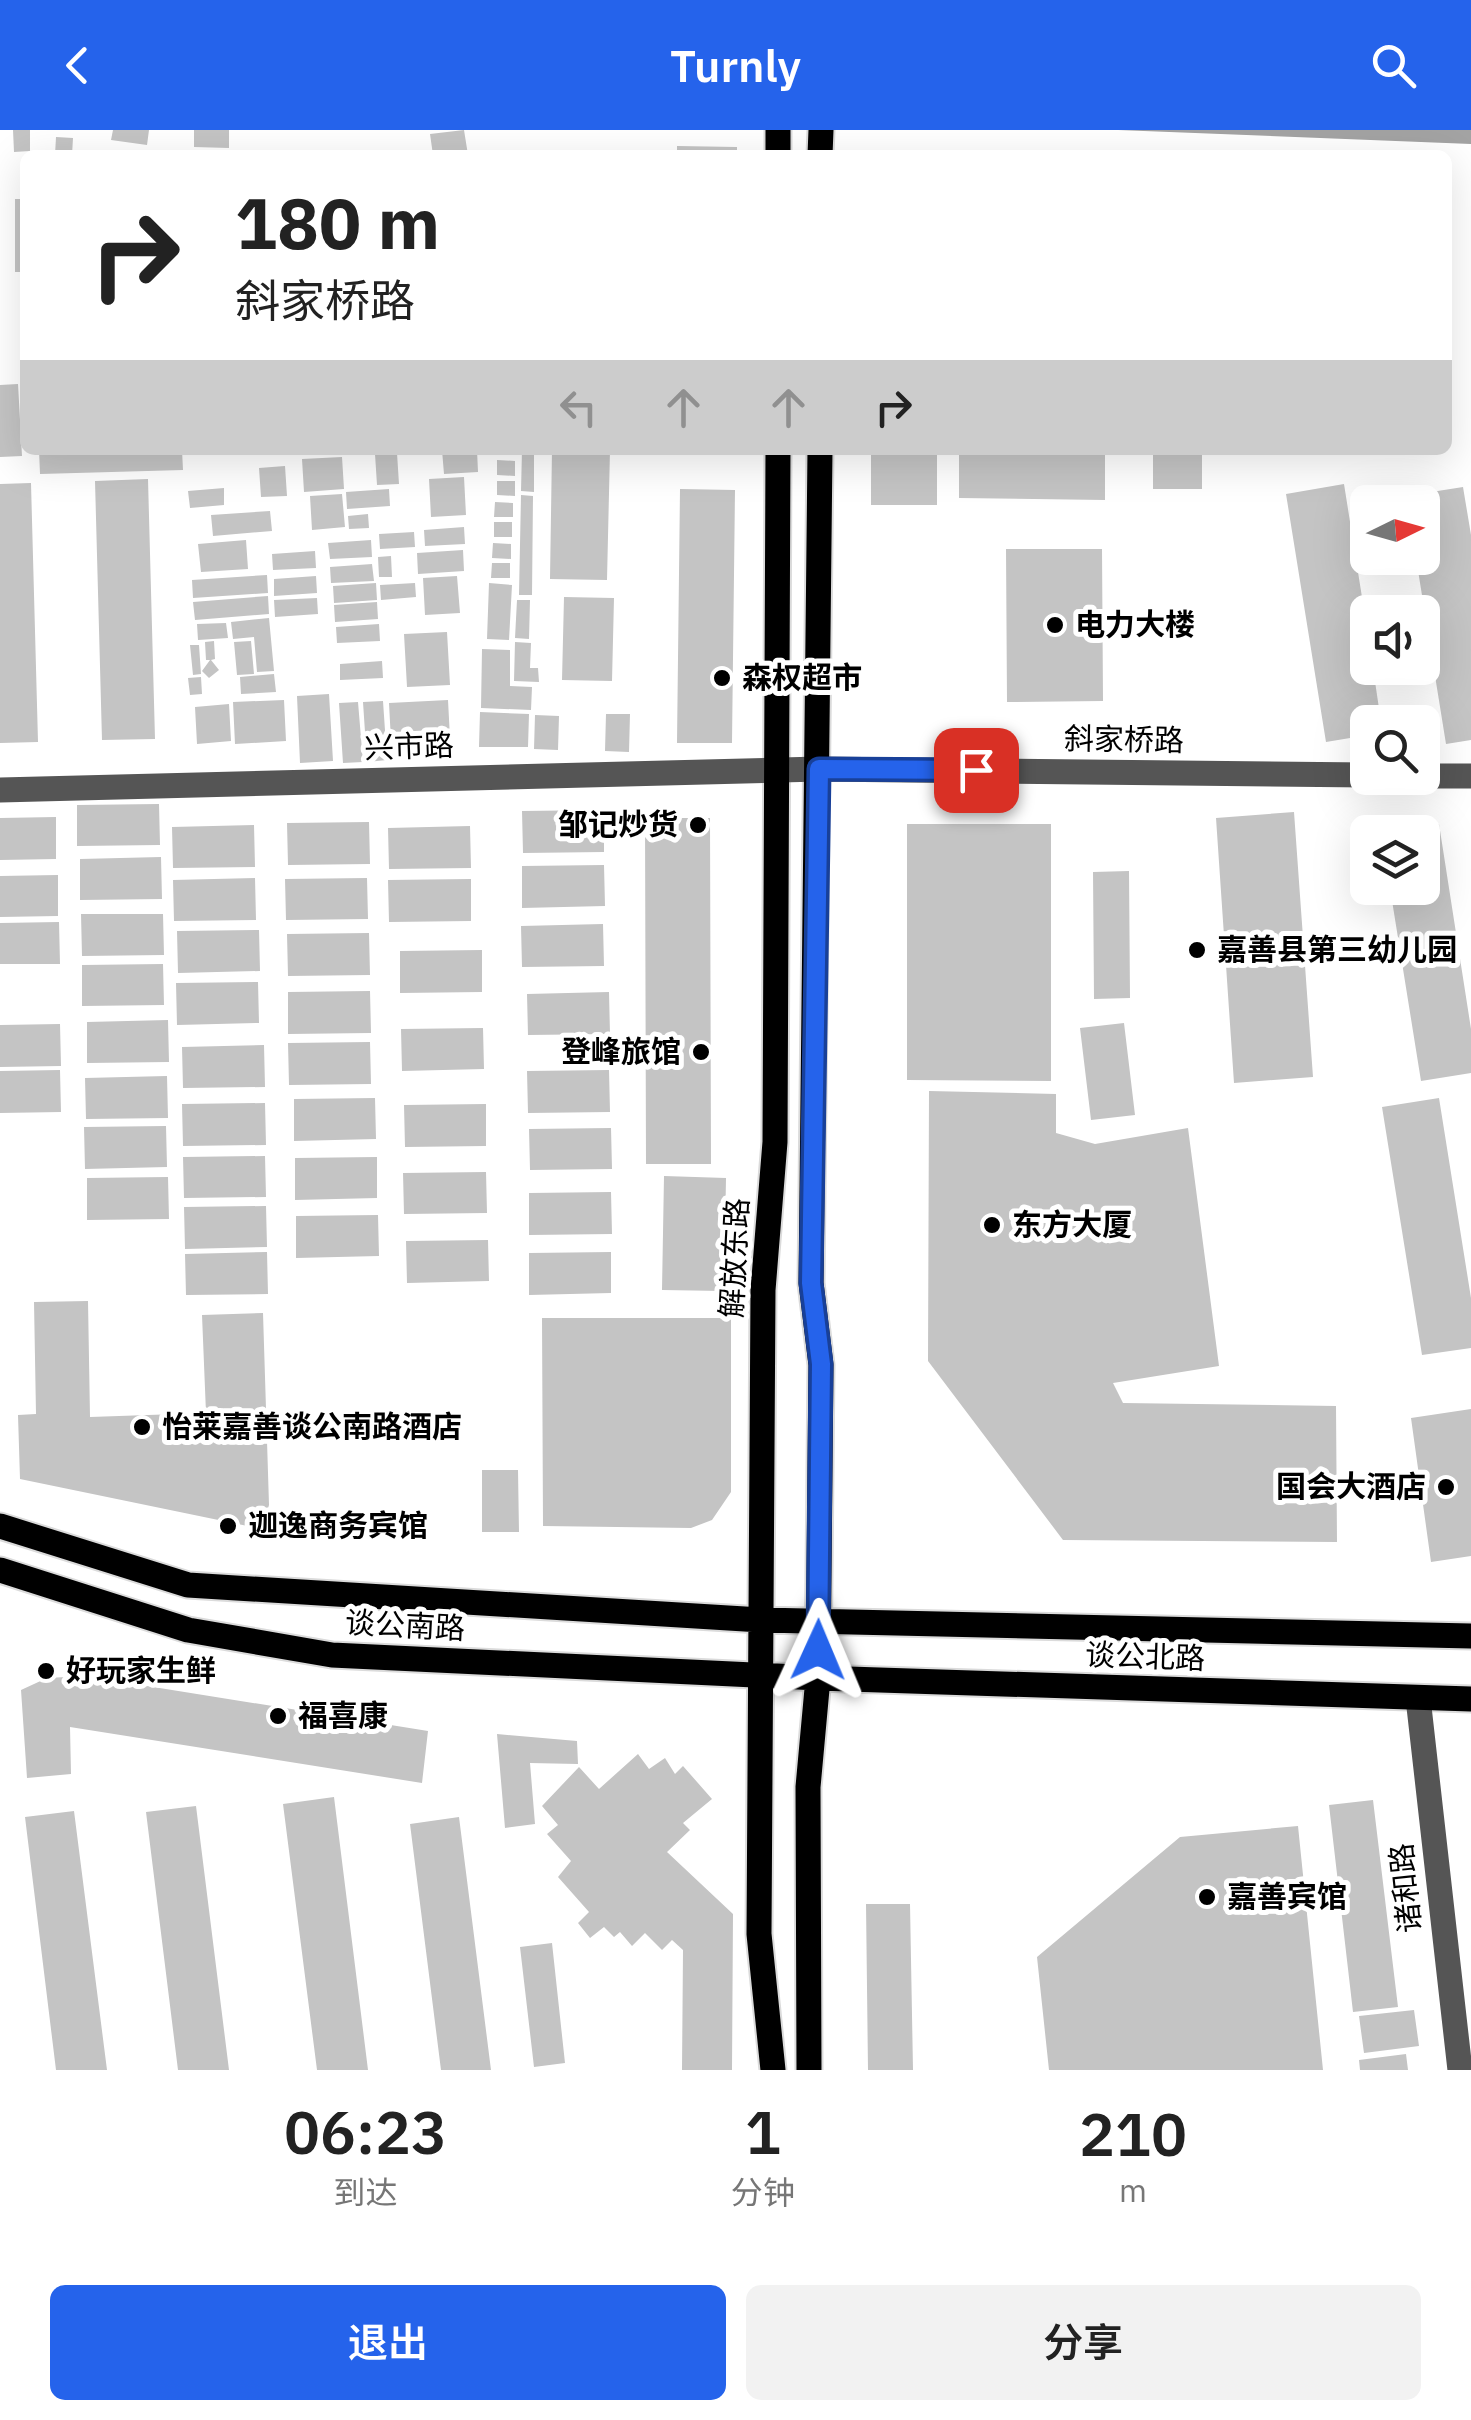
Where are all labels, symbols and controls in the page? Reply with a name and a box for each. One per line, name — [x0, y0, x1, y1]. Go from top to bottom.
text: Turnly — [670, 36, 801, 94]
icon: back — [50, 38, 105, 93]
icon: search — [1366, 38, 1421, 93]
text: 180 m — [235, 177, 440, 268]
icon: right — [70, 190, 200, 320]
text: 斜家桥路 — [235, 271, 415, 329]
icon: left — [551, 380, 606, 435]
icon: ahead — [656, 380, 711, 435]
icon: ahead — [761, 380, 816, 435]
icon: right — [866, 380, 921, 435]
north arrow — [1350, 485, 1440, 575]
map controls — [1350, 485, 1440, 905]
button: sound — [1350, 595, 1440, 685]
place label: 电力大楼 — [1075, 604, 1195, 643]
marker: 电力大楼 — [1044, 614, 1066, 636]
place label: 森权超市 — [742, 657, 862, 696]
marker: 森权超市 — [711, 667, 733, 689]
button: search — [1350, 705, 1440, 795]
street label: 斜家桥路 — [1064, 718, 1184, 759]
street label: 兴市路 — [363, 724, 455, 767]
pin — [934, 728, 1019, 813]
icon: arrive — [949, 743, 1004, 798]
place label: 邹记炒货 — [558, 804, 678, 843]
marker: 邹记炒货 — [687, 814, 709, 836]
button: layers — [1350, 815, 1440, 905]
place label: 嘉善县第三幼儿园 — [1217, 929, 1457, 968]
marker: 嘉善县第三幼儿园 — [1186, 939, 1208, 961]
place label: 登峰旅馆 — [561, 1031, 681, 1070]
marker: 登峰旅馆 — [690, 1041, 712, 1063]
street label: 解放东路 — [711, 1197, 756, 1319]
place label: 东方大厦 — [1012, 1204, 1132, 1243]
marker: 东方大厦 — [981, 1214, 1003, 1236]
place label: 怡莱嘉善谈公南路酒店 — [162, 1406, 462, 1445]
marker: 怡莱嘉善谈公南路酒店 — [131, 1416, 153, 1438]
place label: 国会大酒店 — [1276, 1466, 1426, 1505]
marker: 国会大酒店 — [1435, 1476, 1457, 1498]
place label: 迦逸商务宾馆 — [248, 1505, 428, 1544]
marker: 迦逸商务宾馆 — [217, 1515, 239, 1537]
position arrow — [766, 1598, 870, 1702]
street label: 谈公南路 — [344, 1602, 466, 1647]
street label: 谈公北路 — [1084, 1634, 1206, 1677]
place label: 好玩家生鲜 — [66, 1650, 216, 1689]
marker: 好玩家生鲜 — [35, 1660, 57, 1682]
place label: 福喜康 — [298, 1695, 388, 1734]
marker: 福喜康 — [267, 1705, 289, 1727]
street label: 诸和路 — [1380, 1841, 1429, 1935]
place label: 嘉善宾馆 — [1227, 1876, 1347, 1915]
marker: 嘉善宾馆 — [1196, 1886, 1218, 1908]
text: 06:23 — [284, 2092, 447, 2171]
text: 1 — [745, 2092, 781, 2171]
text: 210 — [1079, 2094, 1187, 2173]
text: m — [1119, 2169, 1147, 2211]
text: 到达 — [334, 2171, 398, 2213]
text: 分钟 — [731, 2171, 795, 2213]
button: 退出 — [50, 2285, 726, 2400]
button: 分享 — [746, 2285, 1421, 2400]

